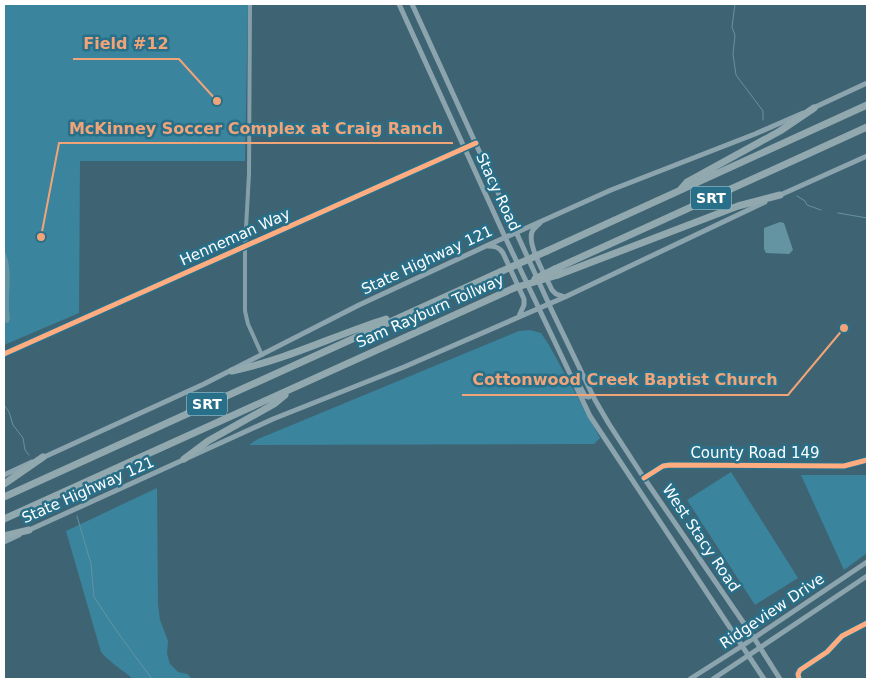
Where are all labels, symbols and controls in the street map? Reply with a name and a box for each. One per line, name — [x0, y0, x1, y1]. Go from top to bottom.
callout: Field #12 — [73, 28, 179, 59]
text: Field #12 — [83, 34, 169, 53]
callout: McKinney Soccer Complex at Craig Ranch — [59, 112, 453, 143]
text: McKinney Soccer Complex at Craig Ranch — [69, 119, 443, 138]
street label: Stacy Road — [472, 150, 524, 234]
road number: SRT — [691, 187, 731, 210]
street label: Henneman Way — [177, 205, 293, 269]
street label: State Highway 121 — [359, 222, 495, 298]
street label: Sam Rayburn Tollway — [353, 270, 507, 352]
callout: Cottonwood Creek Baptist Church — [462, 364, 788, 395]
text: Cottonwood Creek Baptist Church — [472, 370, 778, 389]
road number: SRT — [187, 392, 227, 416]
street label: County Road 149 — [690, 444, 820, 462]
street label: State Highway 121 — [19, 453, 157, 527]
street label: West Stacy Road — [658, 481, 744, 595]
street label: Ridgeview Drive — [716, 569, 828, 653]

